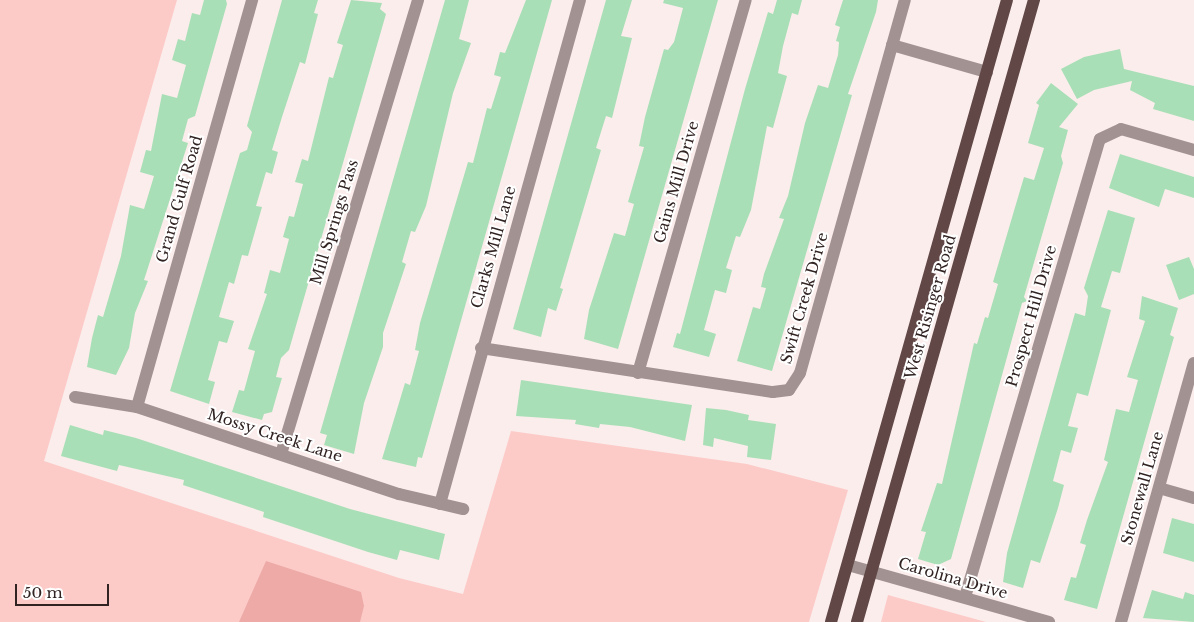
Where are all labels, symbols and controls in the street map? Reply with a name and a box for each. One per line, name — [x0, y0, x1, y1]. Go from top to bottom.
street label: Gains Mill Drive — [650, 119, 702, 245]
street label: Grand Gulf Road — [152, 133, 206, 265]
street label: Mill Springs Pass — [306, 157, 362, 287]
street label: Clarks Mill Lane — [467, 184, 519, 310]
street label: Swift Creek Drive — [777, 230, 831, 366]
street label: West Risinger Road — [901, 232, 959, 382]
street label: Prospect Hill Drive — [1002, 243, 1060, 389]
street label: Mossy Creek Lane — [205, 405, 345, 465]
street label: Stonewall Lane — [1117, 429, 1167, 547]
street label: Carolina Drive — [896, 554, 1010, 602]
scale bar — [18, 574, 111, 606]
text: 50 m — [23, 583, 63, 602]

